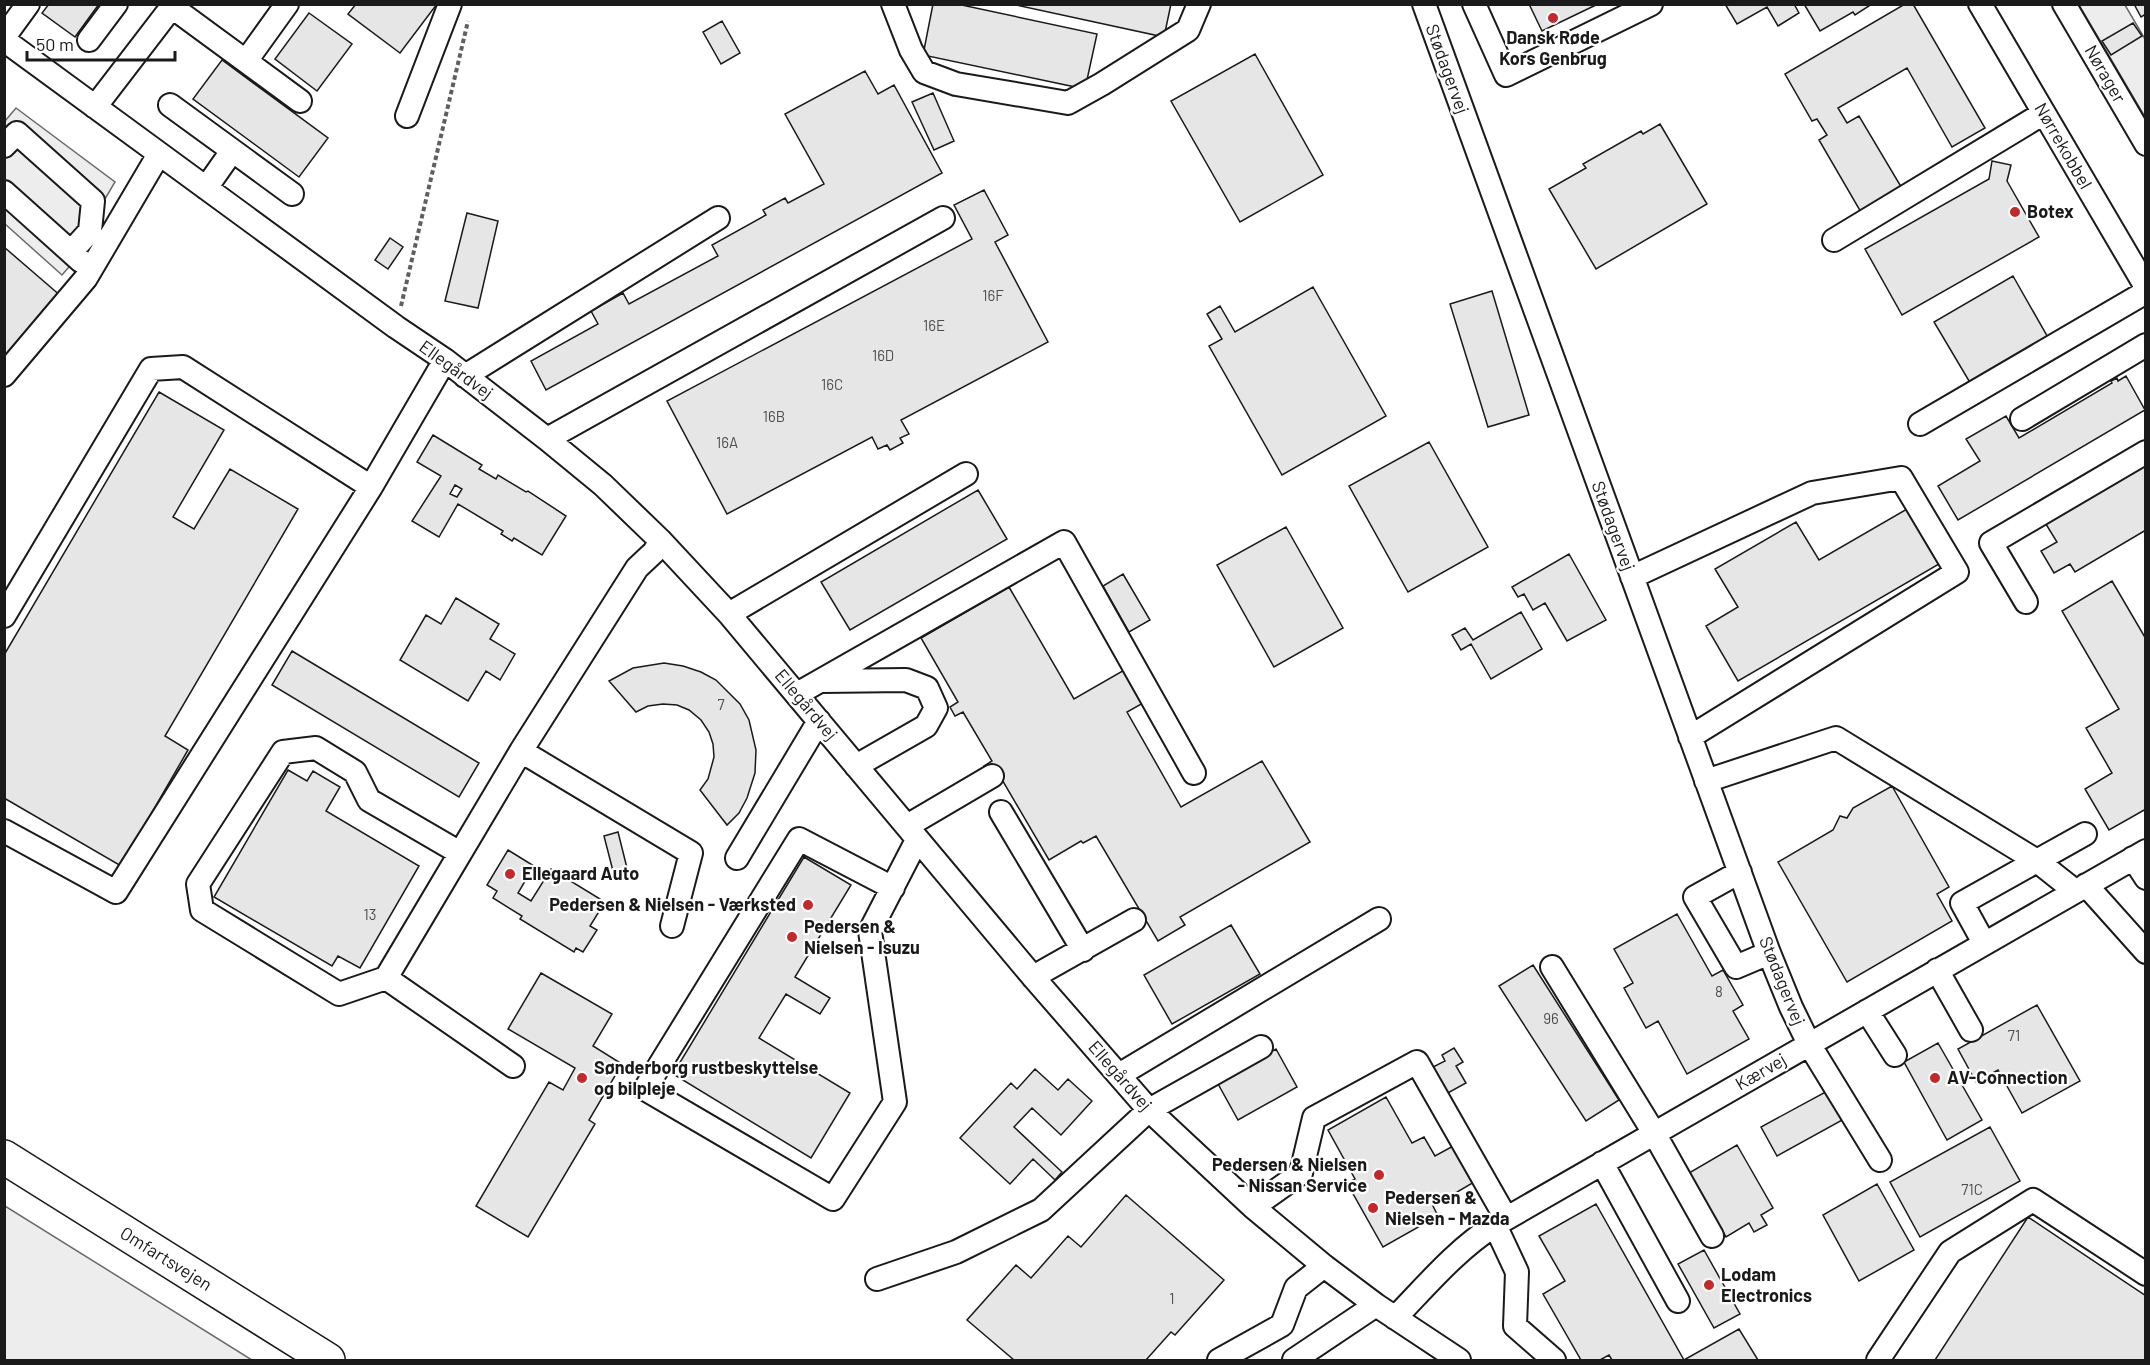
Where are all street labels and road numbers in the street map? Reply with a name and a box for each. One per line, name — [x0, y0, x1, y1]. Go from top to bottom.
street label: Stødagervej — [1422, 21, 1474, 117]
street label: Nørager — [2081, 41, 2131, 107]
street label: Nørrekobbel — [2030, 98, 2097, 193]
street label: Ellegårdvej — [415, 335, 498, 403]
street label: Stødagervej — [1588, 478, 1640, 574]
street label: Ellegårdvej — [771, 664, 843, 744]
street label: Stødagervej — [1755, 933, 1811, 1028]
street label: Ellegårdvej — [1084, 1036, 1157, 1115]
street label: Kærvej — [1731, 1048, 1790, 1094]
street label: Omfartsvejen — [116, 1221, 217, 1295]

